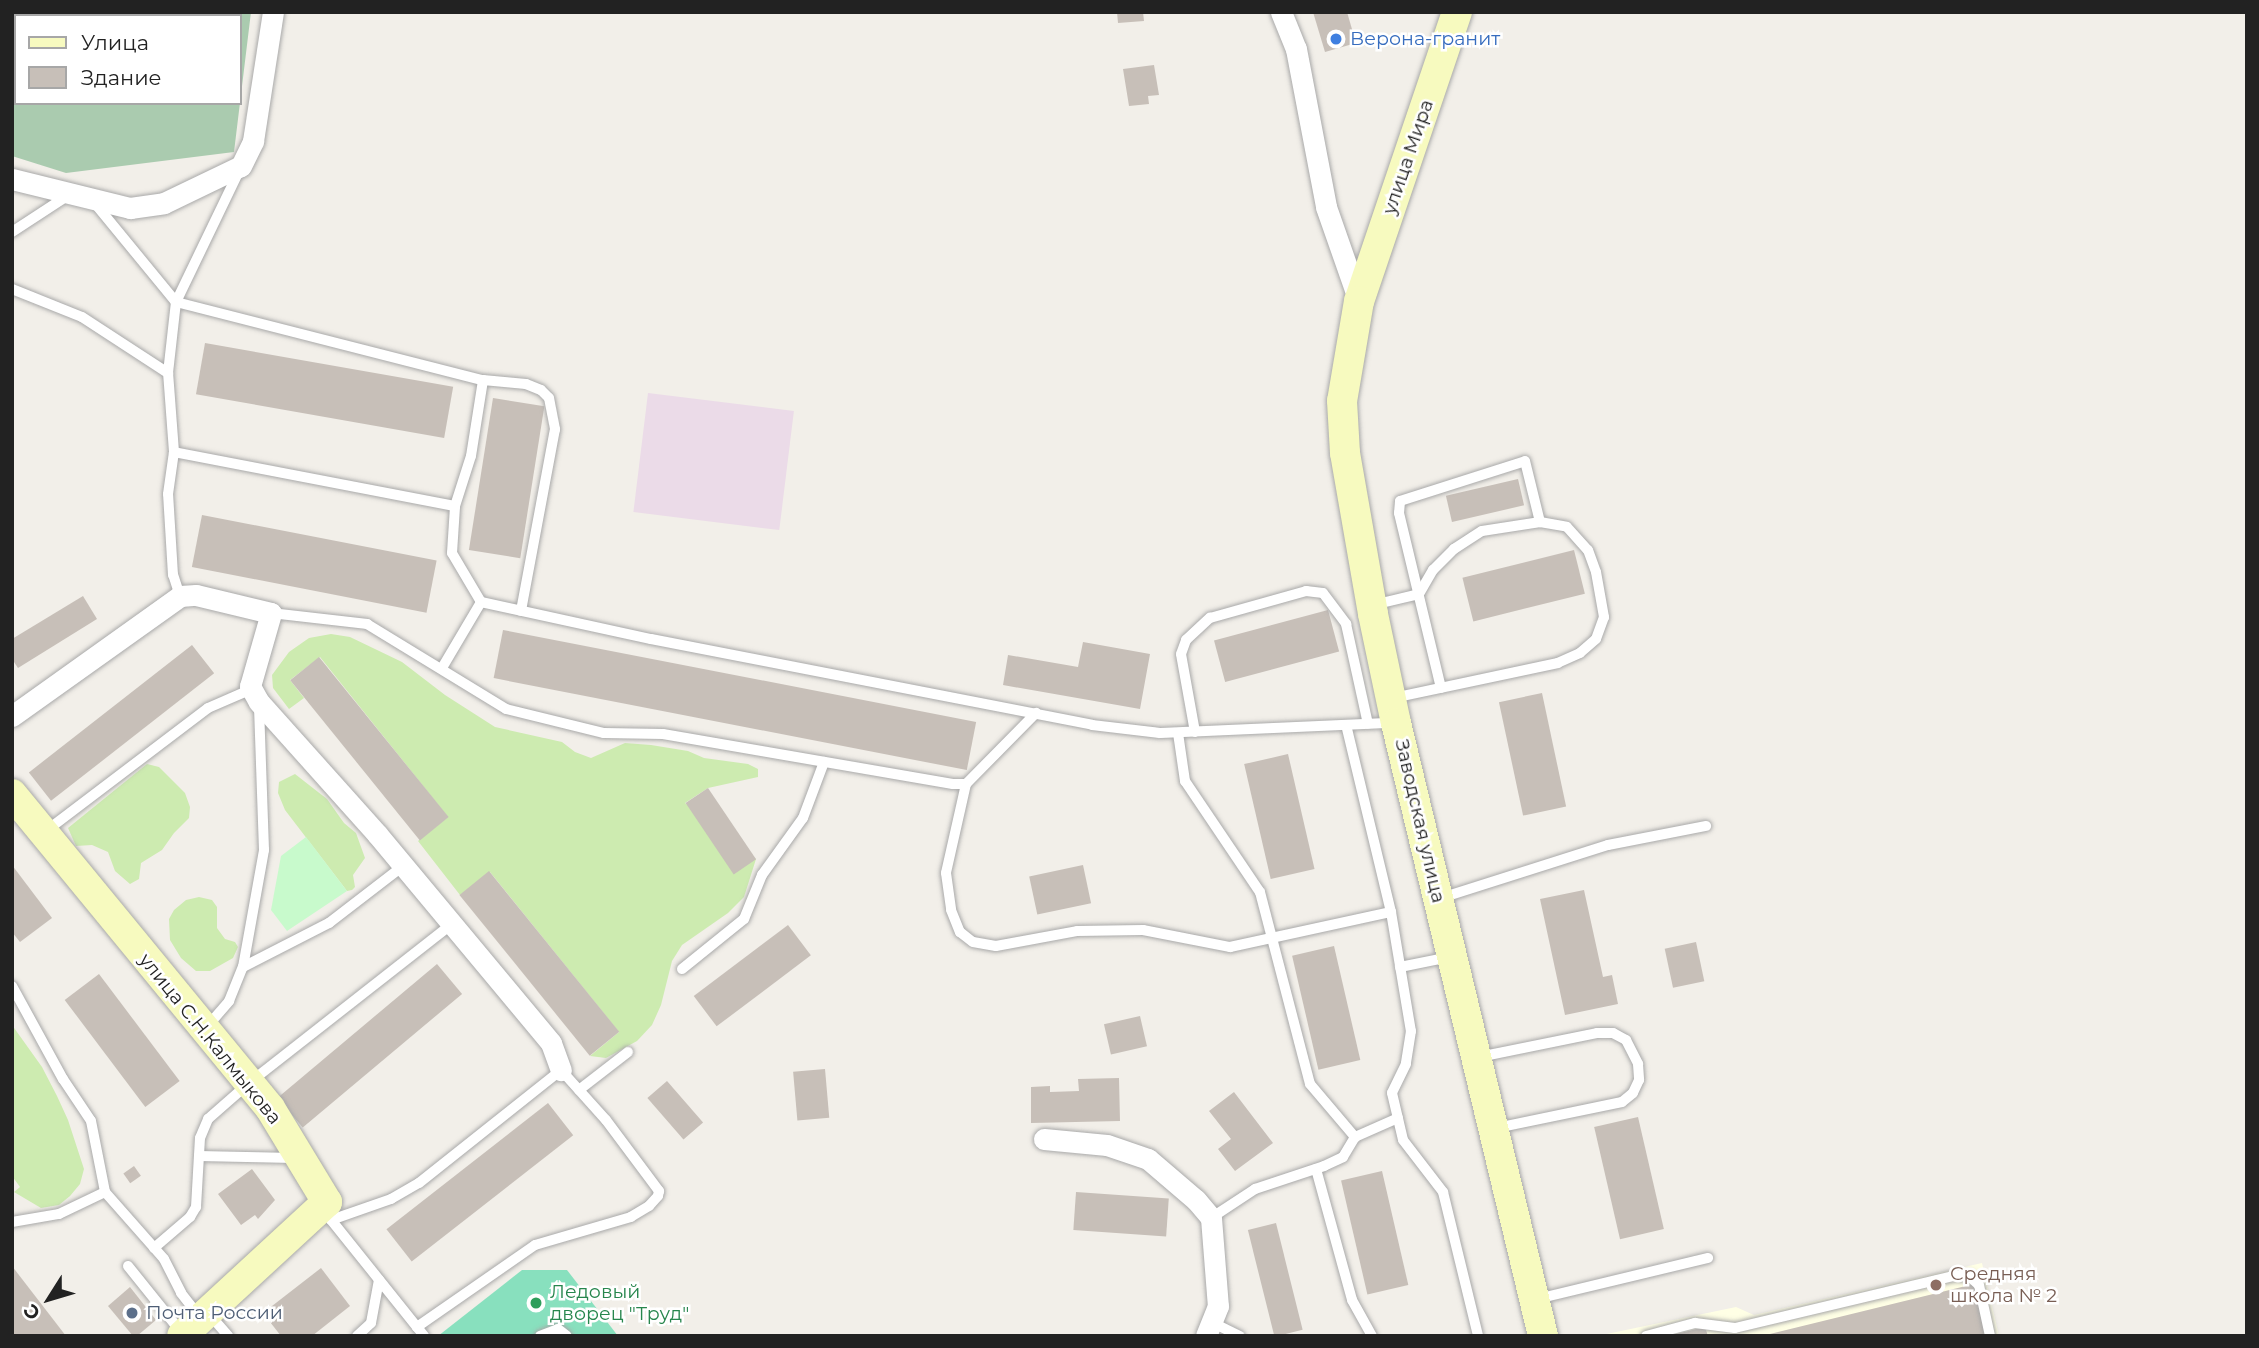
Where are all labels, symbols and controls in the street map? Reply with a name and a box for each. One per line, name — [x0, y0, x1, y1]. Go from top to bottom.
legend — [14, 14, 242, 105]
place label: Верона-гранит — [1350, 28, 1500, 50]
text: Улица — [81, 30, 149, 55]
marker: Верона-гранит — [1328, 31, 1344, 47]
text: Здание — [81, 65, 162, 90]
street label: улица Мира — [1378, 97, 1438, 217]
street label: Заводская улица — [1390, 737, 1450, 905]
street label: улица С.Н.Калмыкова — [134, 949, 286, 1129]
place label: Средняя школа № 2 — [1950, 1263, 2057, 1307]
north arrow — [14, 1264, 84, 1334]
marker: Средняя школа № 2 — [1928, 1277, 1944, 1293]
place label: Ледовый дворец "Труд" — [550, 1281, 689, 1325]
marker: Ледовый дворец "Труд" — [528, 1295, 544, 1311]
text: С — [18, 1300, 45, 1324]
place label: Почта России — [146, 1302, 283, 1324]
marker: Почта России — [124, 1305, 140, 1321]

